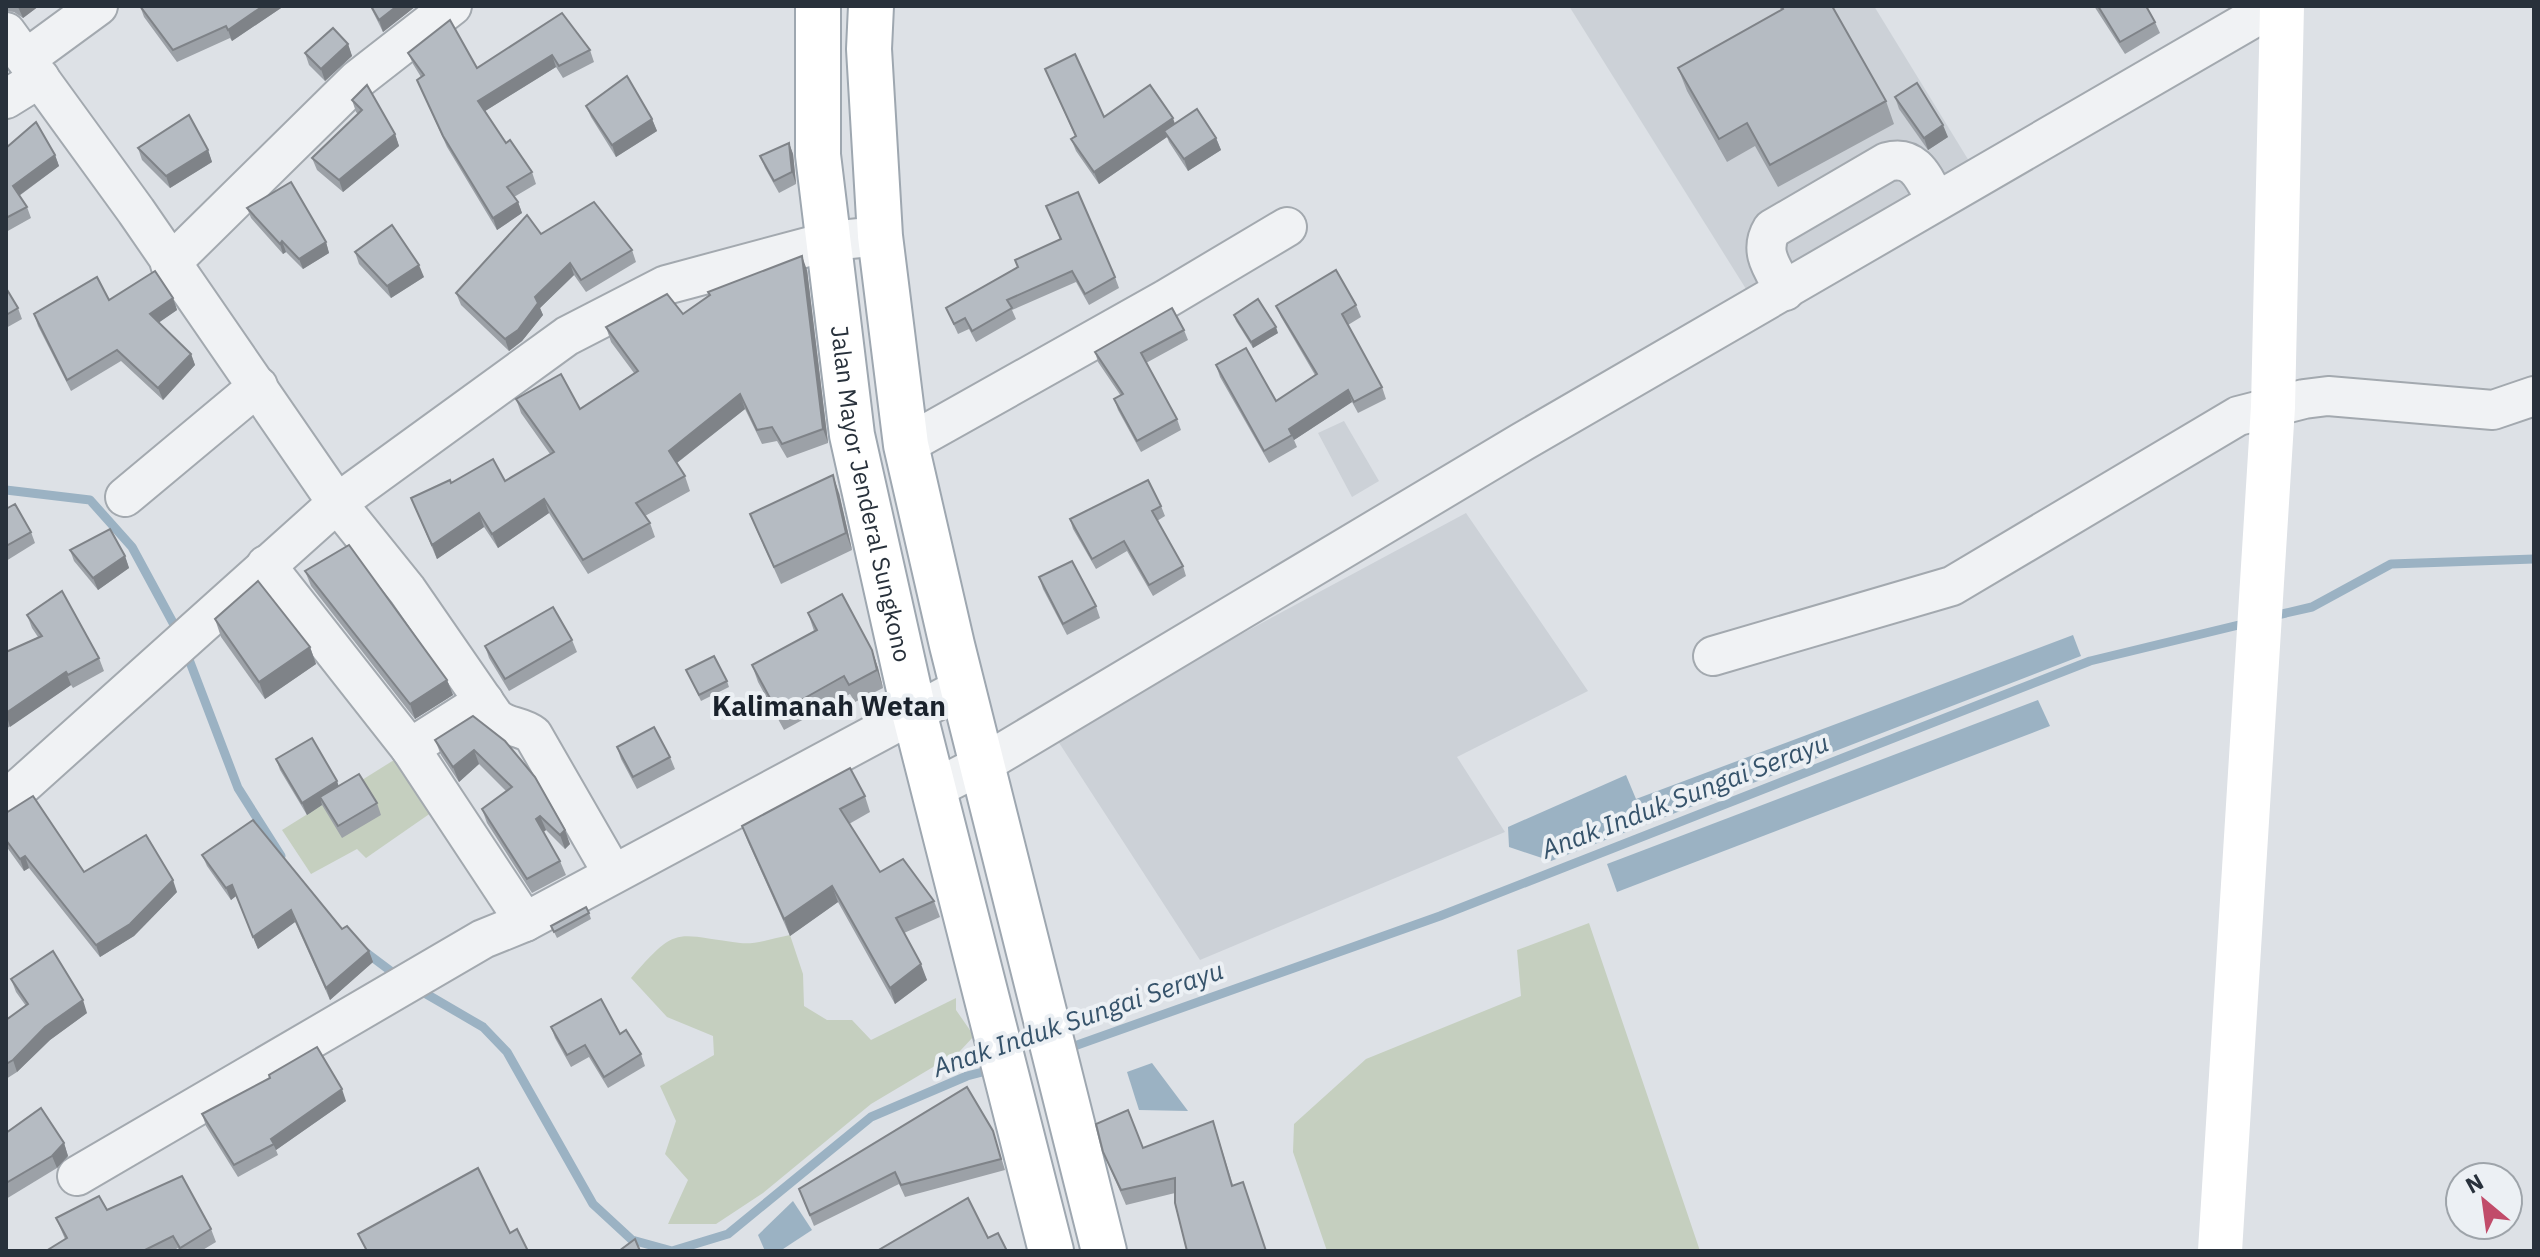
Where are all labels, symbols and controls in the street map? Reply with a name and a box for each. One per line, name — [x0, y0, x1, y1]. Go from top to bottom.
street label: Jalan Mayor Jenderal Sungkono — [824, 323, 919, 665]
district label: Kalimanah Wetan — [712, 687, 946, 724]
water label: Anak Induk Sungai Serayu — [1535, 725, 1833, 866]
water label: Anak Induk Sungai Serayu — [927, 952, 1228, 1084]
north arrow — [2444, 1161, 2524, 1241]
text: N — [2460, 1167, 2488, 1200]

